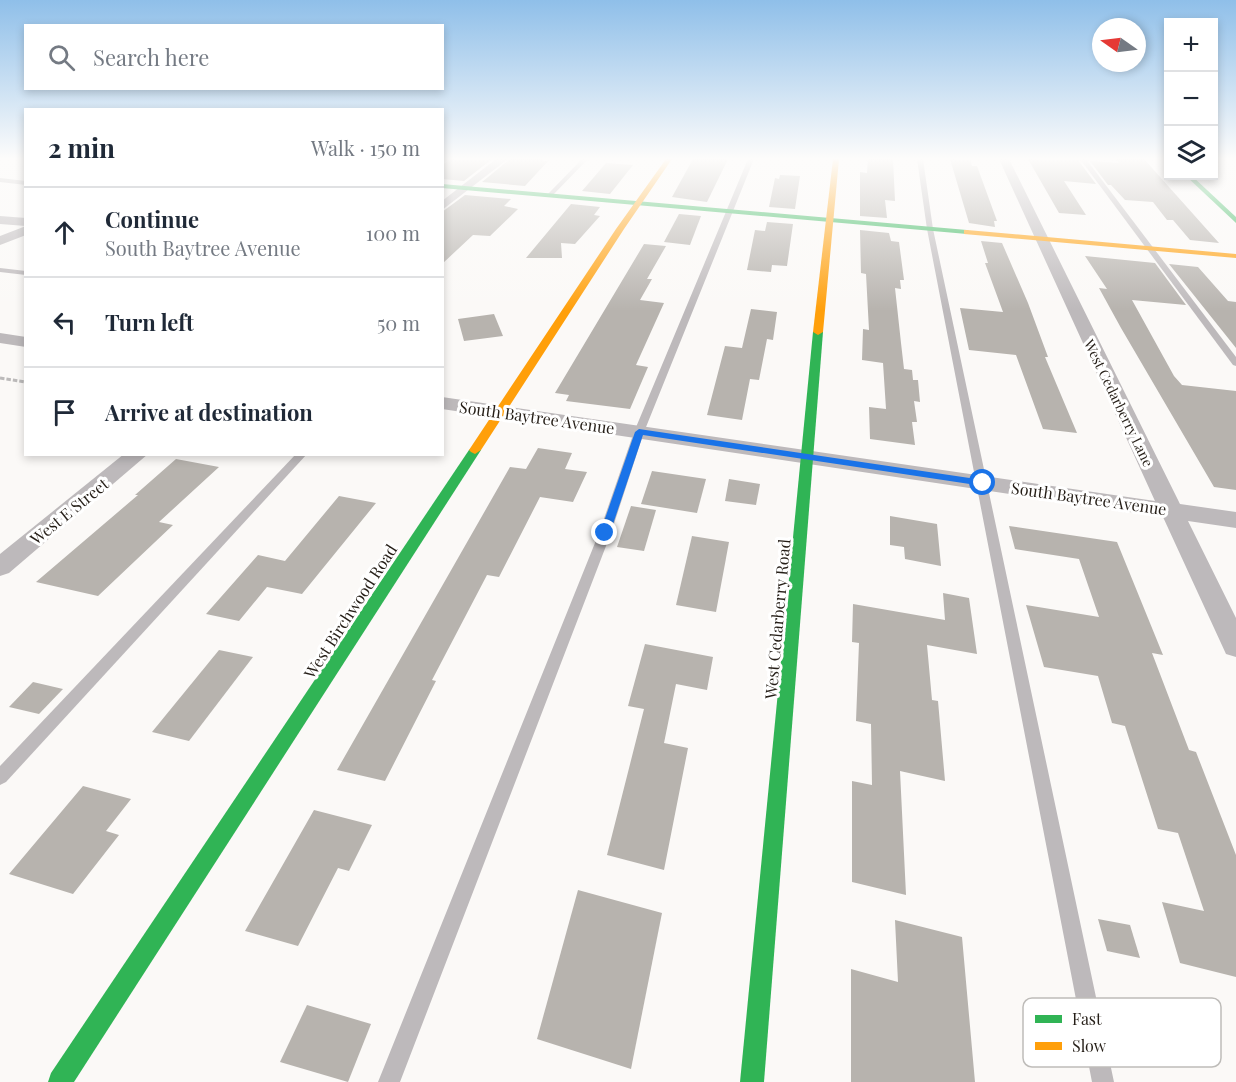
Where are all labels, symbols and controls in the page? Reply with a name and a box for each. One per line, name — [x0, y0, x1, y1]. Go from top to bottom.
north arrow — [1092, 18, 1146, 72]
map controls — [1164, 18, 1218, 180]
button: + — [1164, 18, 1218, 72]
search box — [24, 24, 444, 90]
icon: search — [45, 41, 78, 74]
text: Search here — [93, 42, 209, 72]
button: − — [1164, 72, 1218, 126]
button: layers — [1164, 126, 1218, 180]
text: 2 min — [48, 130, 115, 165]
text: Walk · 150 m — [311, 134, 420, 161]
text: Continue — [105, 204, 199, 234]
icon: ahead — [48, 216, 81, 249]
text: 100 m — [366, 219, 420, 246]
text: South Baytree Avenue — [105, 234, 301, 261]
icon: left — [48, 306, 81, 339]
text: Turn left — [105, 307, 194, 337]
text: 50 m — [377, 309, 420, 336]
street label: West Cedarberry Lane — [1079, 335, 1158, 470]
icon: arrive — [48, 396, 81, 429]
street label: South Baytree Avenue — [458, 396, 616, 438]
text: Arrive at destination — [105, 397, 313, 427]
route start — [969, 469, 995, 495]
street label: West E Street — [25, 473, 113, 550]
street label: South Baytree Avenue — [1010, 477, 1168, 519]
route end — [591, 519, 617, 545]
street label: West Cedarberry Road — [759, 538, 794, 701]
street label: West Birchwood Road — [298, 540, 401, 683]
legend — [1023, 998, 1221, 1067]
text: Fast — [1072, 1008, 1102, 1029]
text: Slow — [1072, 1035, 1107, 1056]

